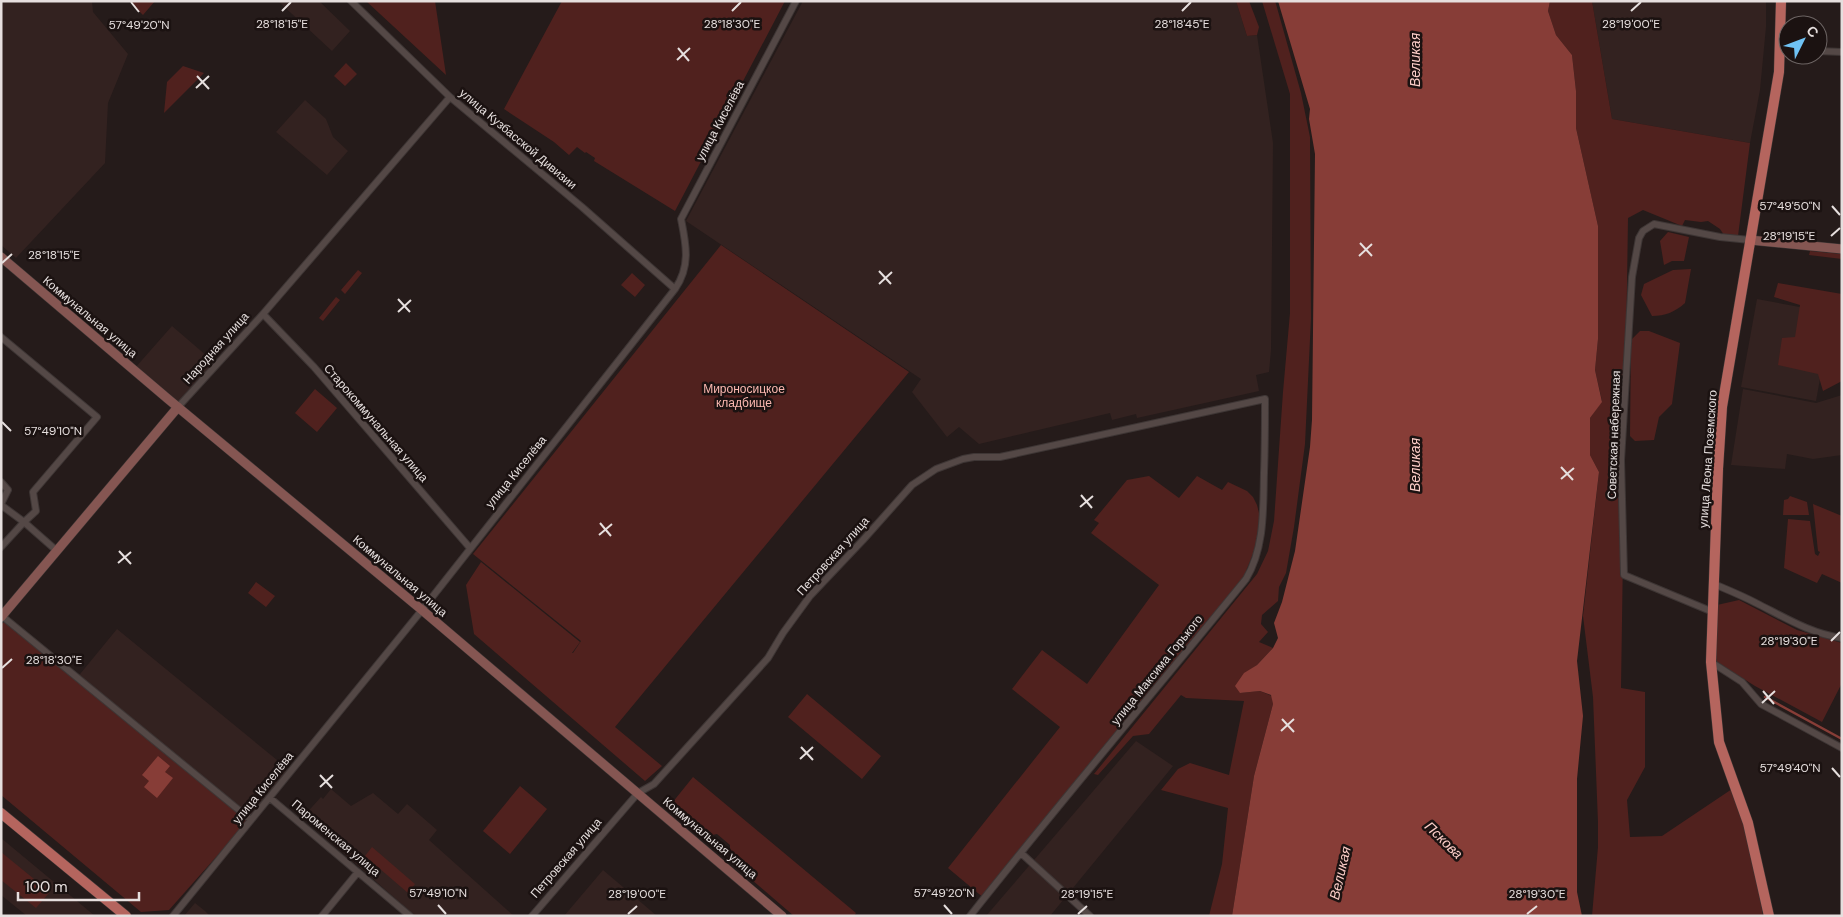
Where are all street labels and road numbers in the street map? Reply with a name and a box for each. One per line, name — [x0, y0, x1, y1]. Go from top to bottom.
street label: улица Киселёва — [692, 78, 748, 164]
street label: улица Кузбасской Дивизии — [456, 85, 580, 193]
street label: Коммунальная улица — [39, 273, 141, 362]
street label: Народная улица — [179, 308, 253, 387]
street label: Старокоммунальная улица — [320, 361, 432, 486]
street label: Советская набережная — [1604, 370, 1624, 500]
street label: улица Леона Поземского — [1695, 389, 1721, 528]
street label: улица Киселёва — [482, 432, 550, 512]
street label: Петровская улица — [793, 513, 873, 599]
street label: Коммунальная улица — [349, 532, 451, 621]
street label: улица Максима Горького — [1108, 611, 1207, 728]
street label: улица Киселёва — [229, 748, 297, 828]
street label: Коммунальная улица — [659, 794, 761, 883]
street label: Пароменская улица — [288, 796, 384, 880]
street label: Петровская улица — [527, 814, 605, 901]

